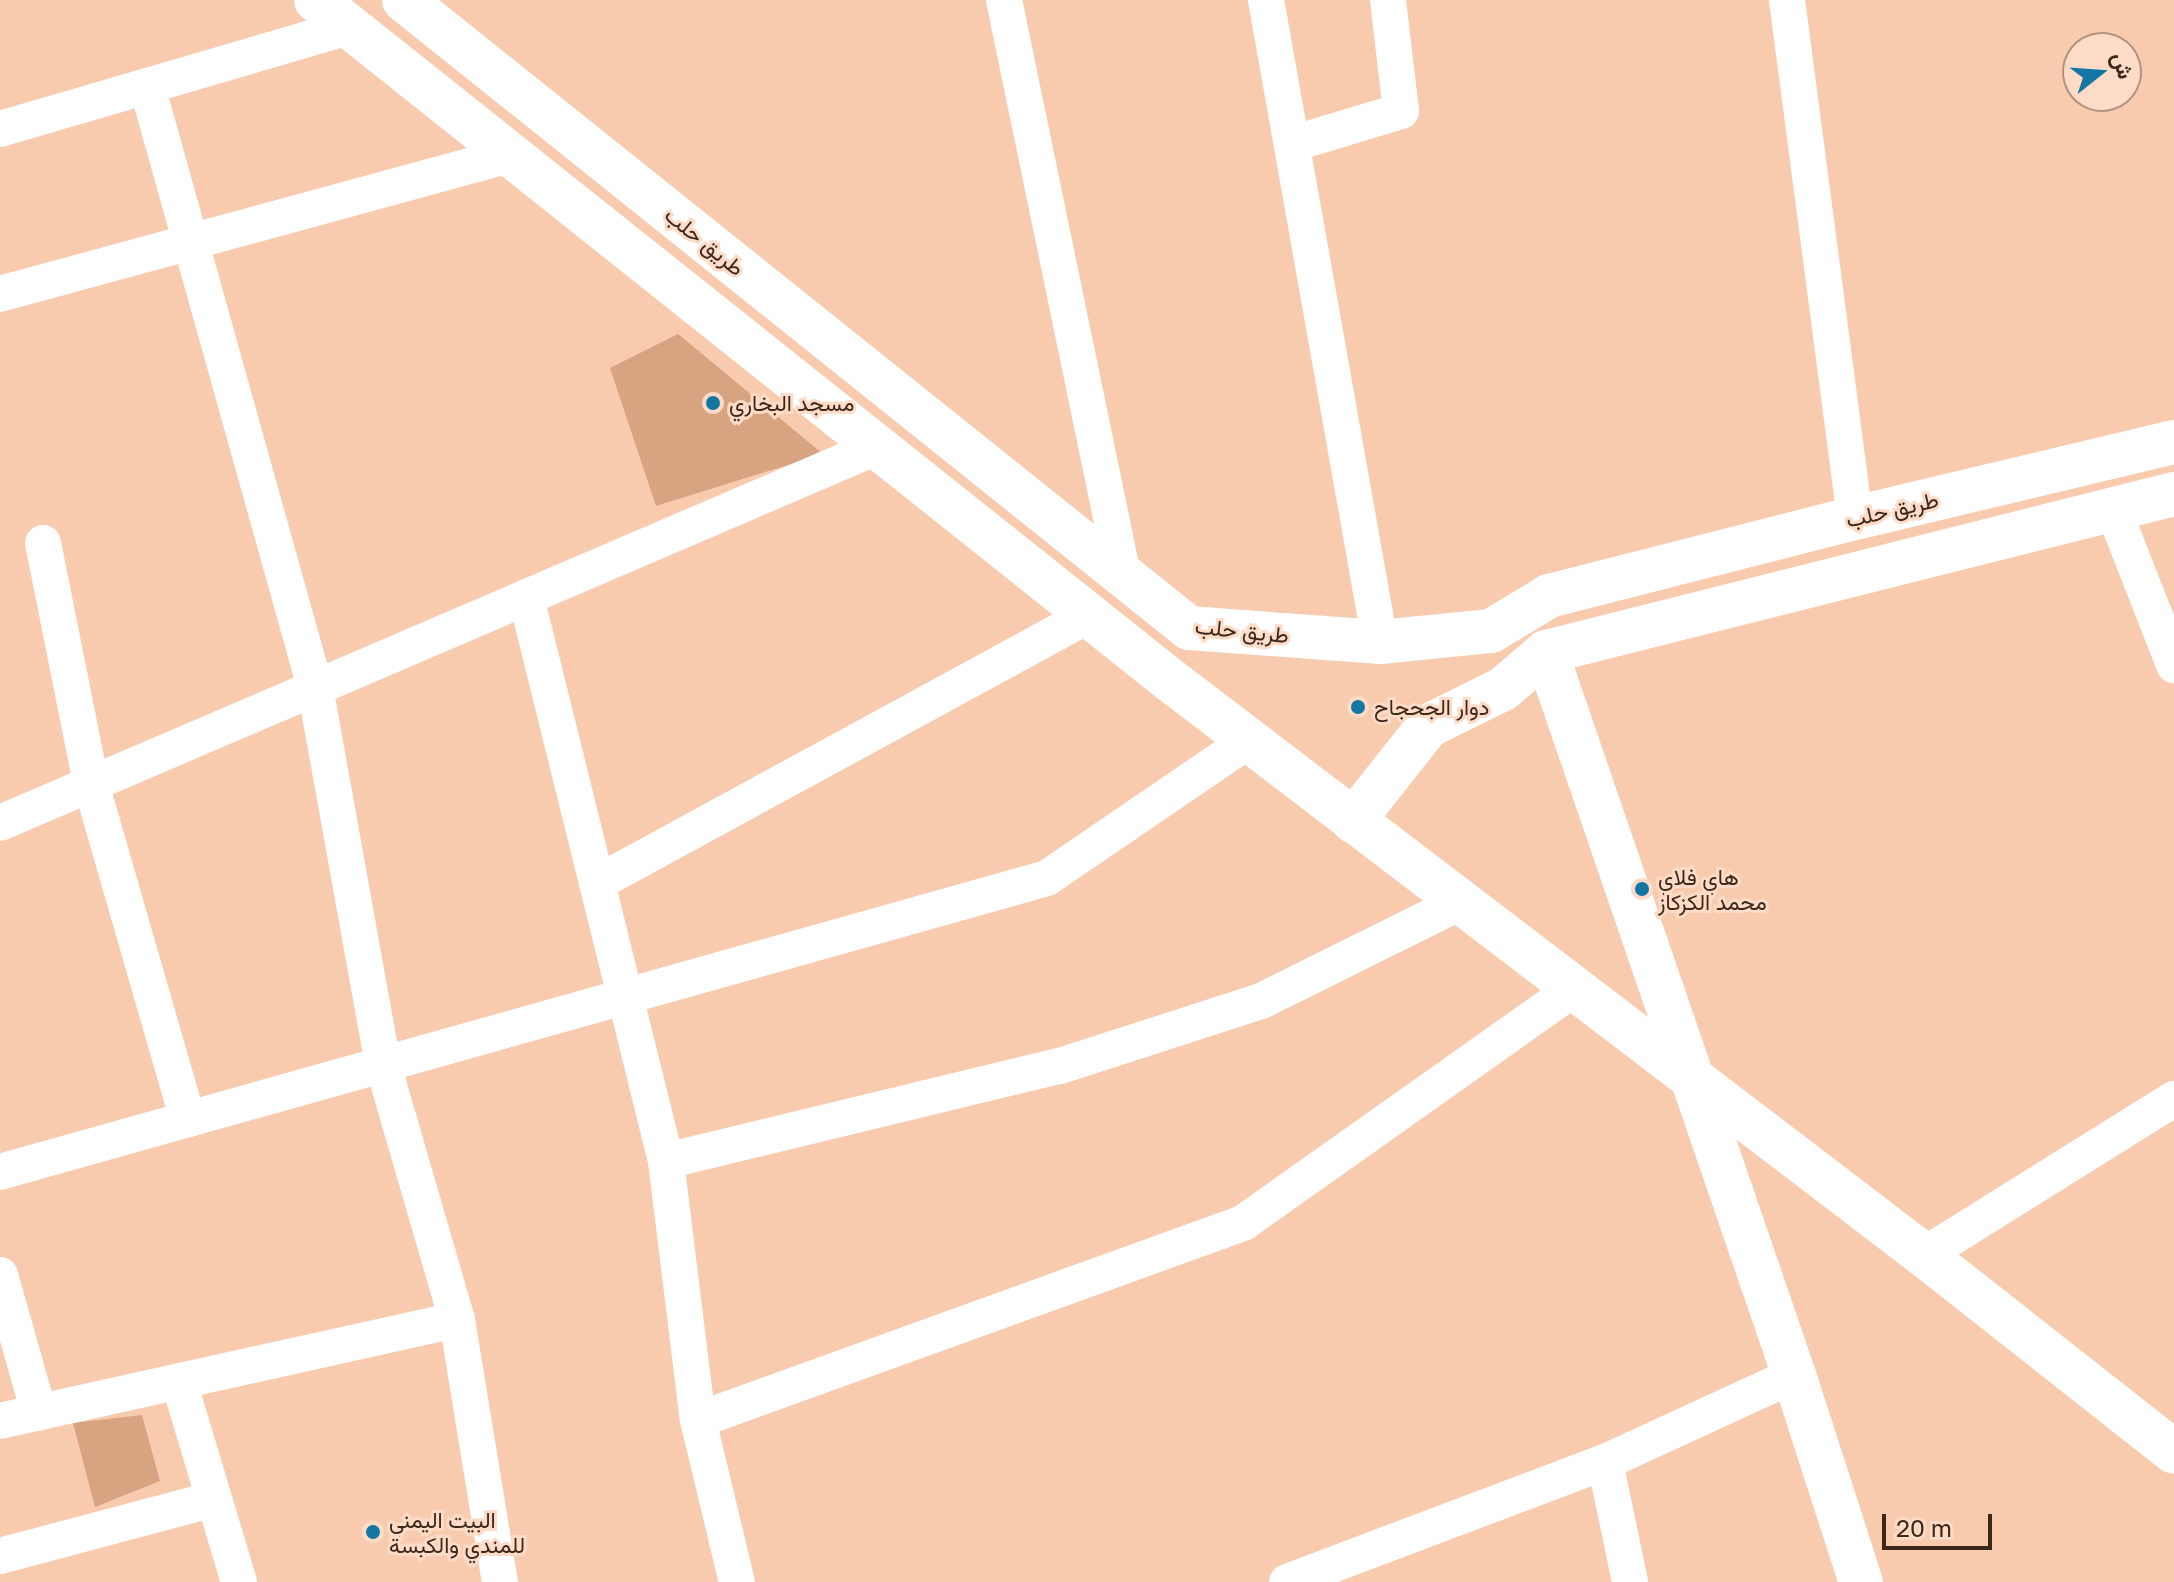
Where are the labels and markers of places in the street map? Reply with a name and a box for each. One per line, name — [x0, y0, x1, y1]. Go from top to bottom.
place label: مسجد البخاري — [729, 390, 854, 416]
marker: مسجد البخاري — [704, 394, 722, 412]
place label: دوار الجحجاح — [1374, 694, 1489, 720]
marker: دوار الجحجاح — [1349, 698, 1367, 716]
place label: هاي فلاي محمد الكزكاز — [1658, 863, 1767, 914]
marker: هاي فلاي محمد الكزكاز — [1633, 880, 1651, 898]
place label: البيت اليمني للمندي والكبسة — [389, 1506, 525, 1558]
marker: البيت اليمني للمندي والكبسة — [364, 1523, 382, 1541]

